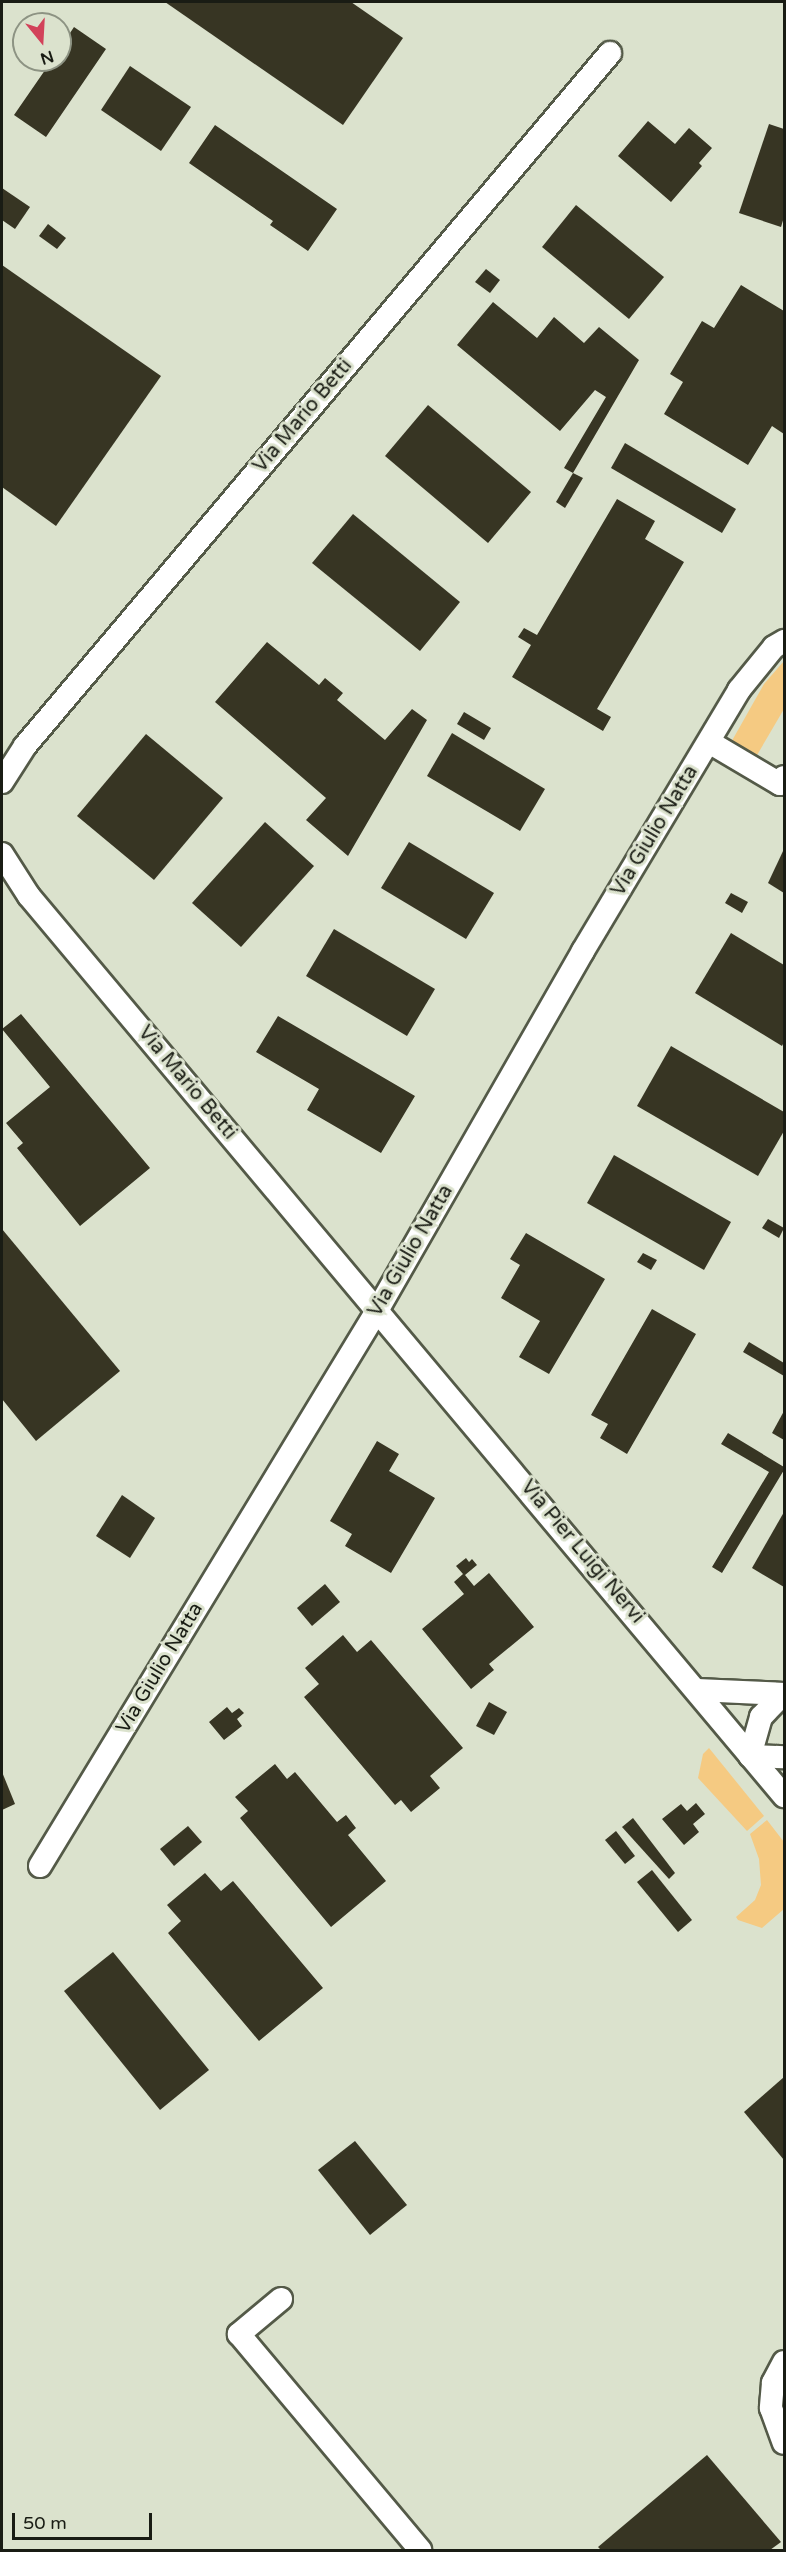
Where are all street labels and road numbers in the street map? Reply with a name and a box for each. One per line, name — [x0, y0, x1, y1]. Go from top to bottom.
street label: Via Mario Betti — [248, 354, 358, 478]
street label: Via Giulio Natta — [607, 761, 703, 901]
street label: Via Mario Betti — [132, 1021, 242, 1145]
street label: Via Giulio Natta — [364, 1181, 458, 1321]
street label: Via Pier Luigi Nervi — [515, 1476, 649, 1628]
street label: Via Giulio Natta — [112, 1598, 208, 1738]

